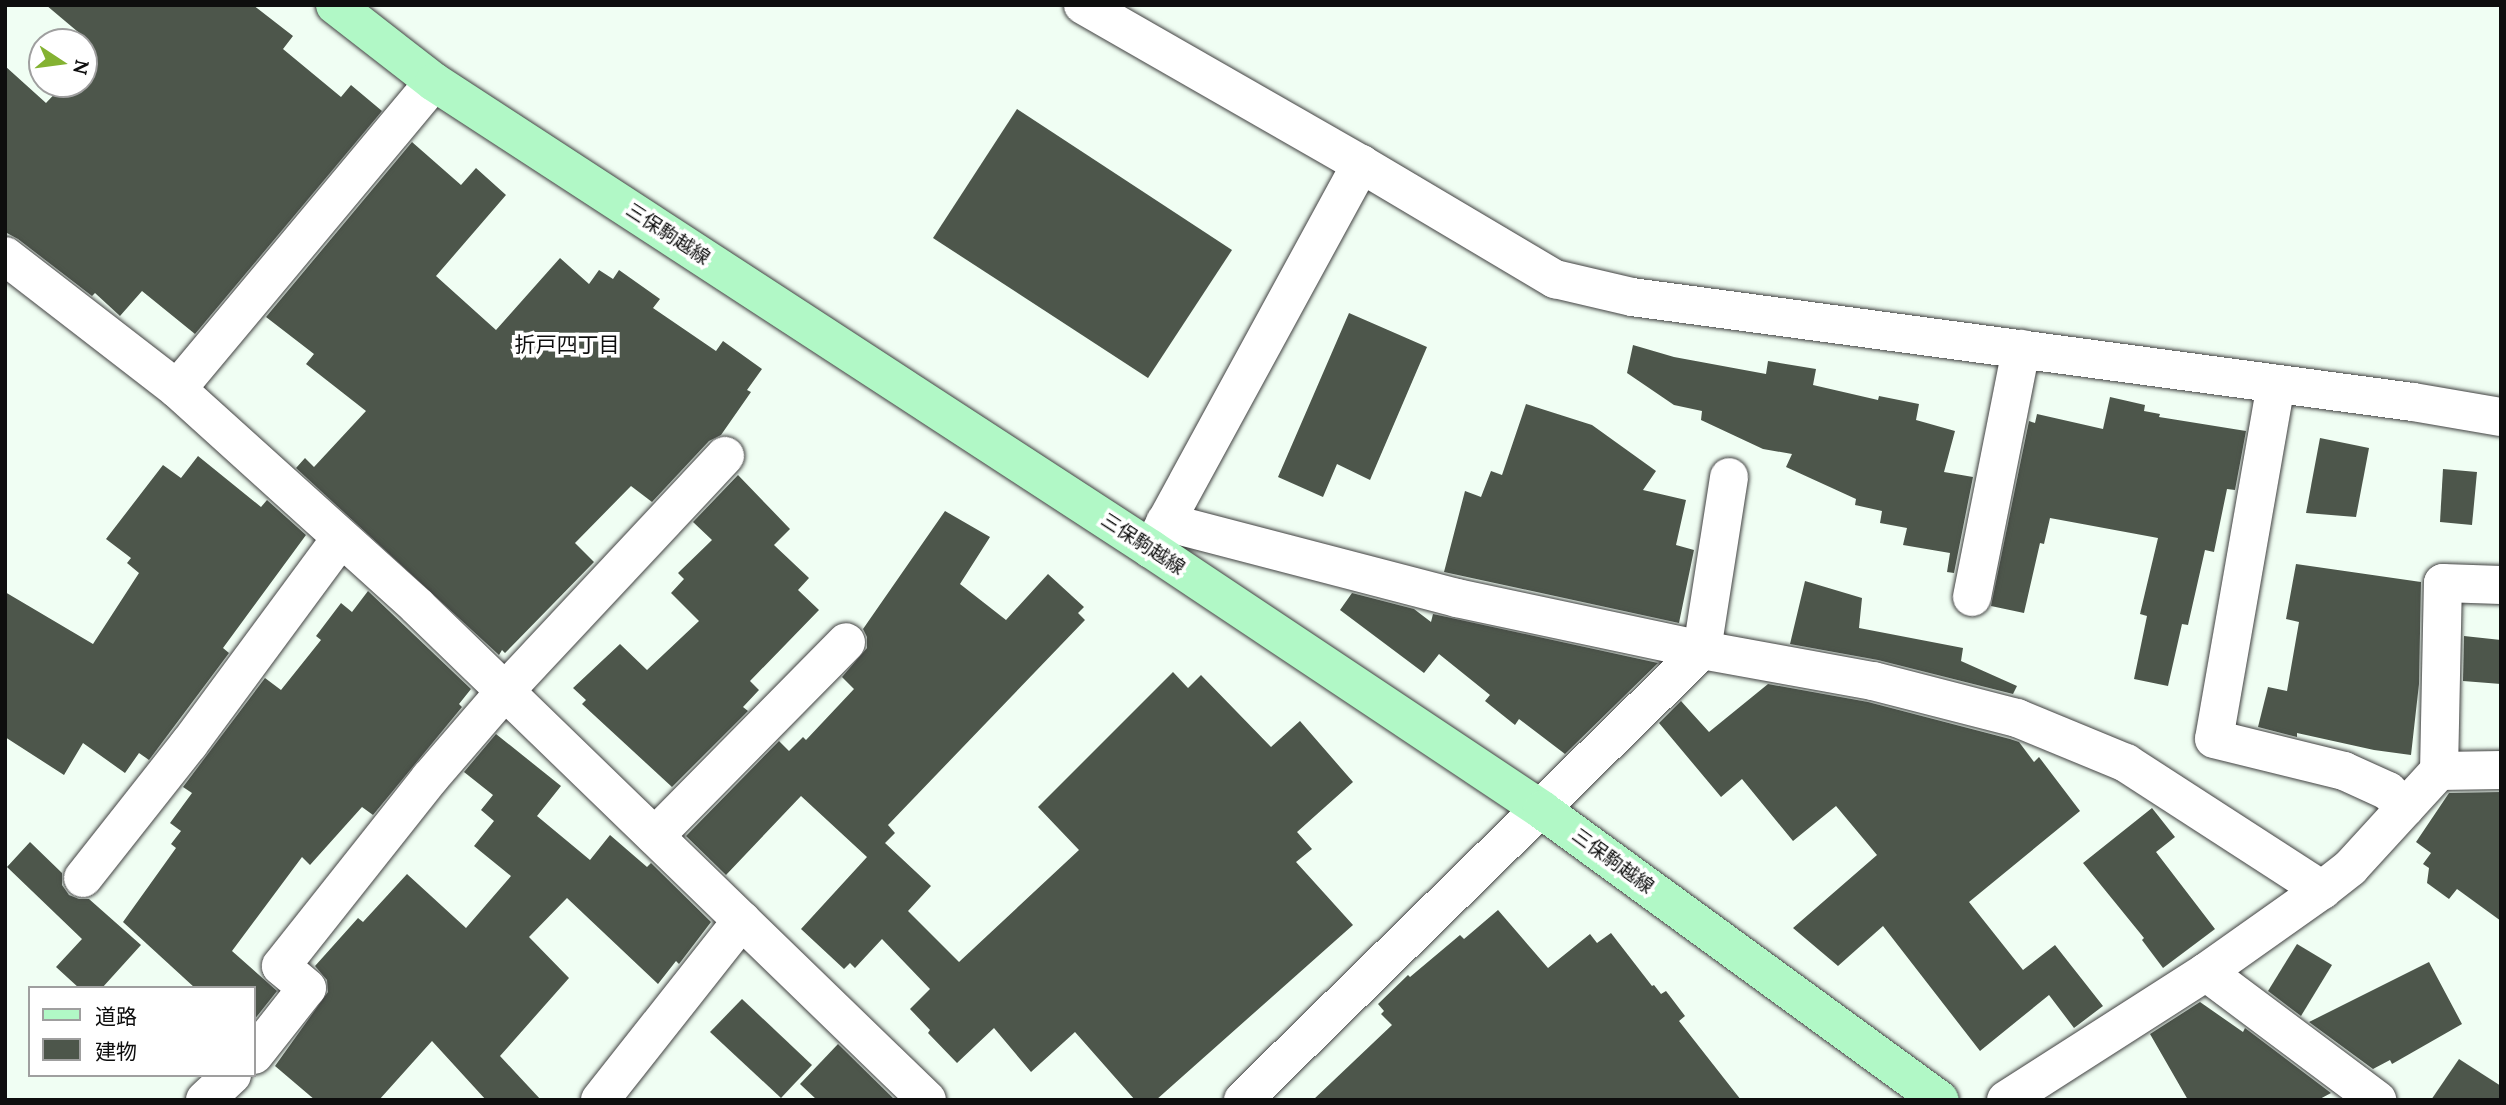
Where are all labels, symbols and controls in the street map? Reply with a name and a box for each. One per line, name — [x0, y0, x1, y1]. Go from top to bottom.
north arrow — [28, 28, 98, 98]
text: N — [68, 57, 95, 77]
street label: 三保駒越線 — [622, 199, 714, 269]
district label: 折戸四丁目 — [515, 332, 619, 358]
street label: 三保駒越線 — [1097, 509, 1189, 579]
street label: 三保駒越線 — [1568, 824, 1658, 898]
legend — [28, 986, 256, 1077]
text: 道路 — [95, 1003, 137, 1030]
text: 建物 — [95, 1038, 137, 1065]

